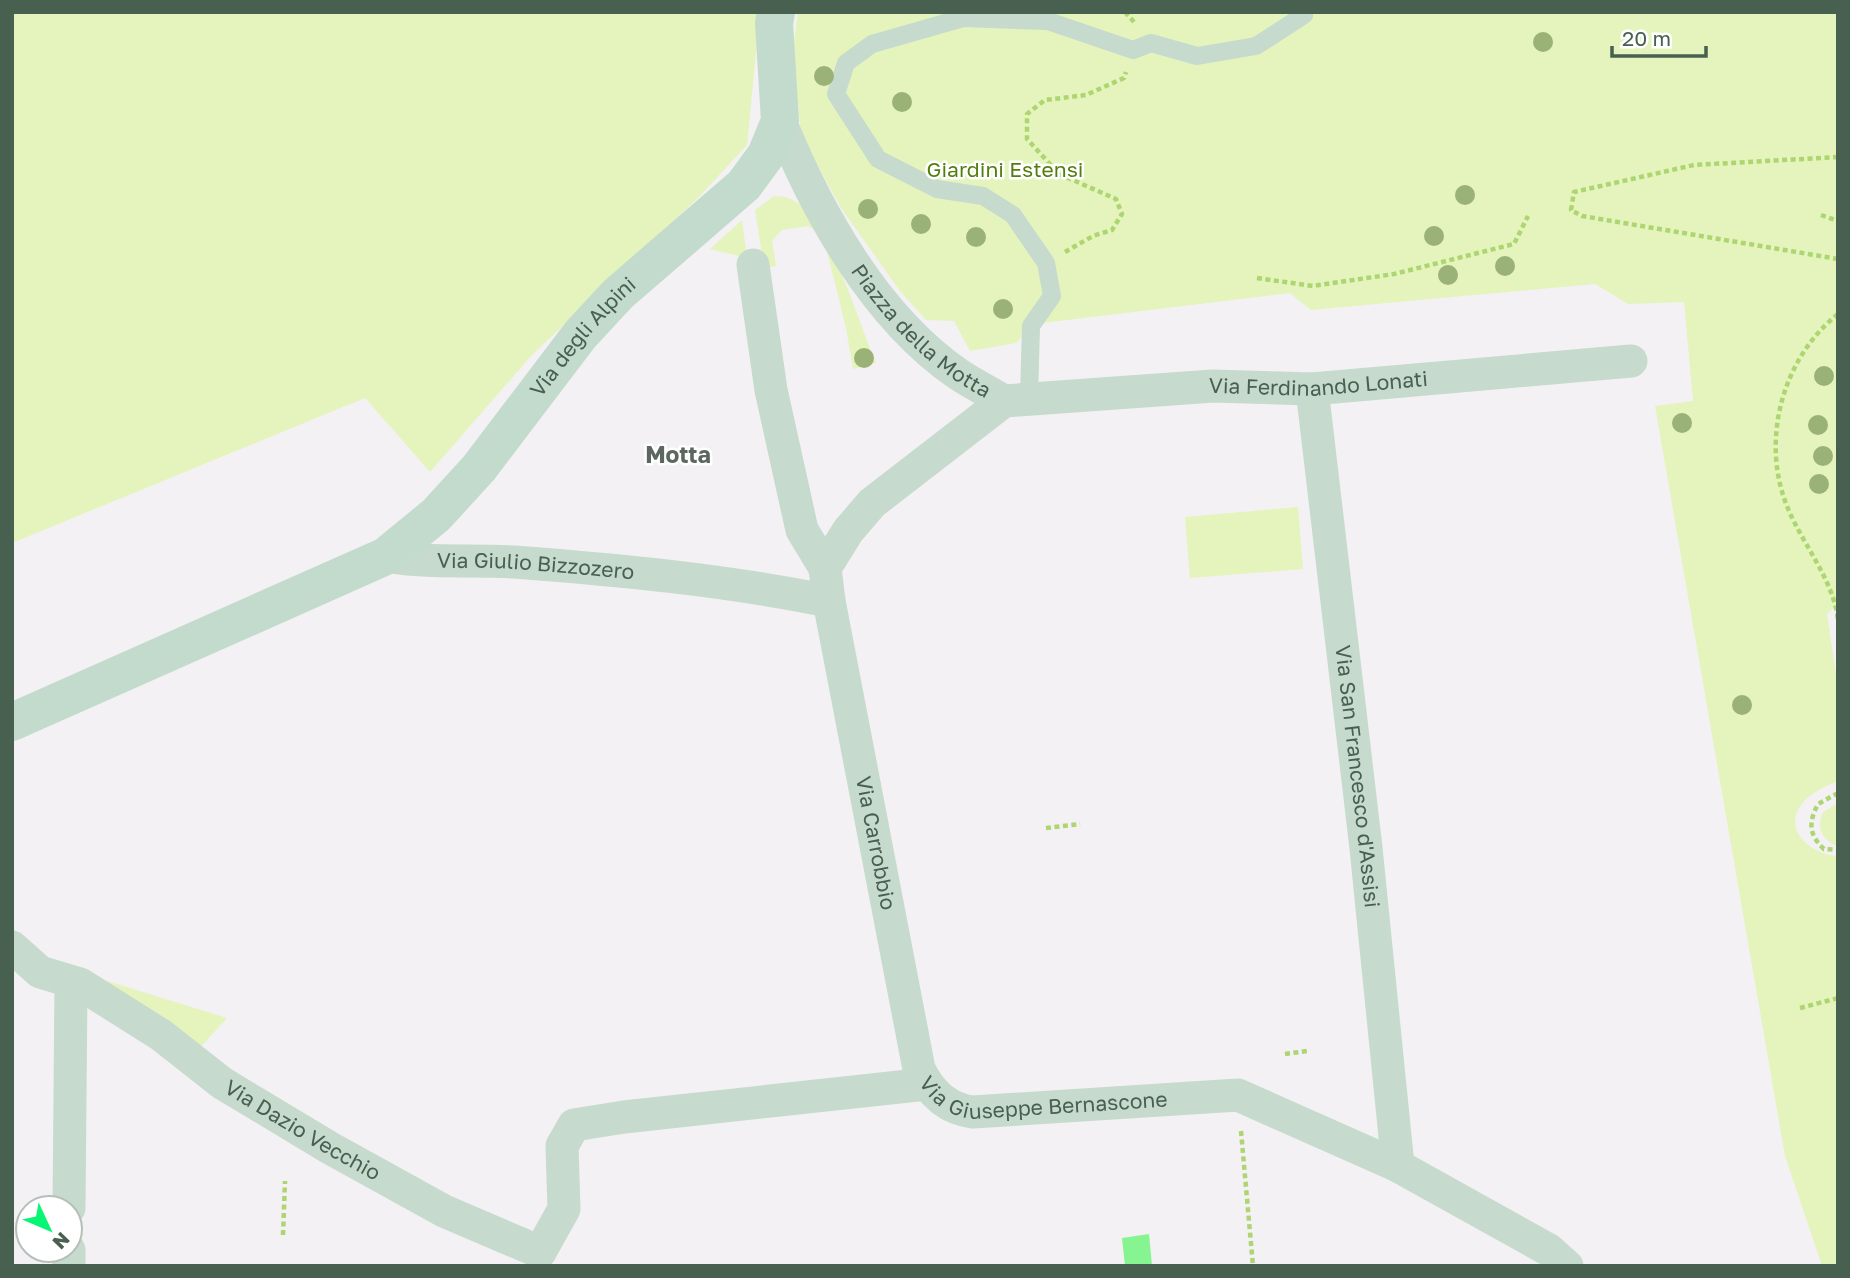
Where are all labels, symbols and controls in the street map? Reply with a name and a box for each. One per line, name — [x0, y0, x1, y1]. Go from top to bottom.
scale bar — [1612, 14, 1706, 58]
text: 20 m — [1622, 25, 1671, 51]
park label: Giardini Estensi — [927, 156, 1083, 182]
street label: Piazza della Motta — [846, 259, 996, 403]
street label: Via degli Alpini — [524, 271, 641, 402]
street label: Via Ferdinando Lonati — [1208, 365, 1429, 401]
district label: Motta — [645, 440, 711, 468]
street label: Via Giulio Bizzozero — [437, 547, 636, 584]
street label: Via San Francesco d'Assisi — [1330, 643, 1386, 909]
street label: Via Carrobbio — [851, 774, 902, 912]
street label: Via Giuseppe Bernascone — [914, 1071, 1168, 1124]
street label: Via Dazio Vecchio — [220, 1074, 385, 1185]
north arrow — [14, 1194, 84, 1264]
text: N — [48, 1228, 75, 1254]

